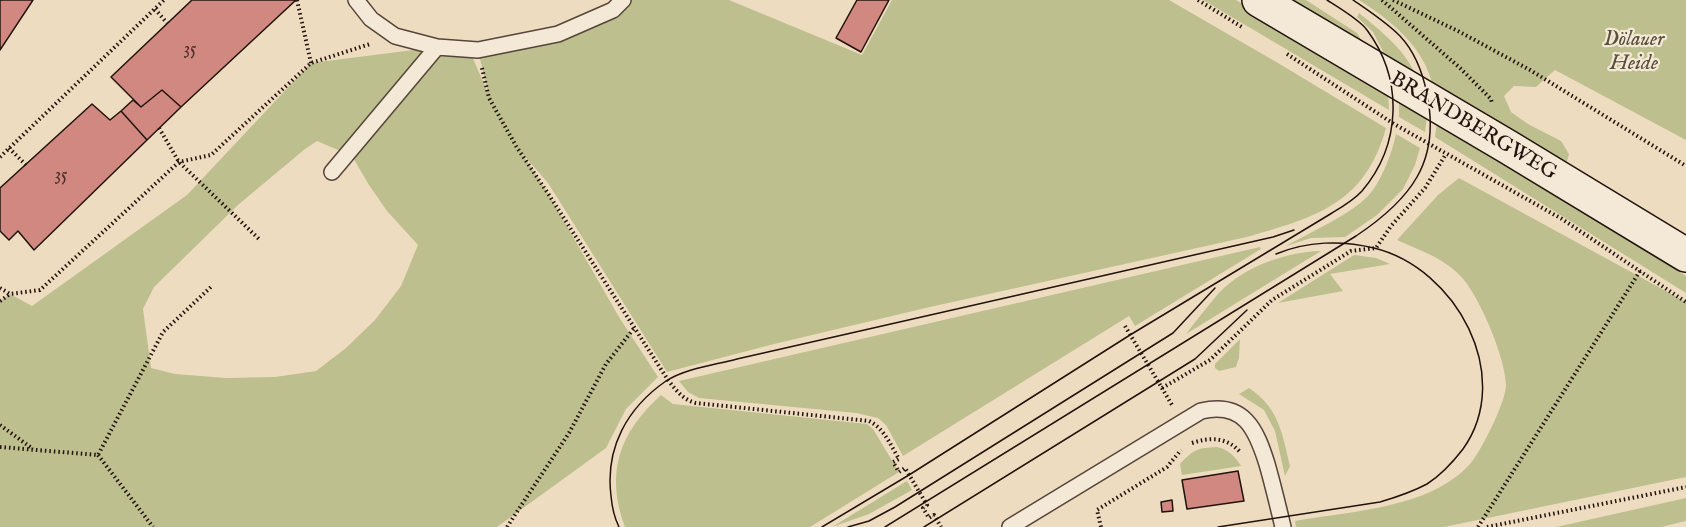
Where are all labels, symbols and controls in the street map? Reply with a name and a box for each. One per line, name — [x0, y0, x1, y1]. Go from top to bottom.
park label: Dölauer Heide — [1604, 28, 1664, 78]
house number: 35 — [183, 39, 197, 61]
street label: BRANDBERGWEG — [1385, 67, 1561, 187]
house number: 35 — [54, 165, 68, 187]

